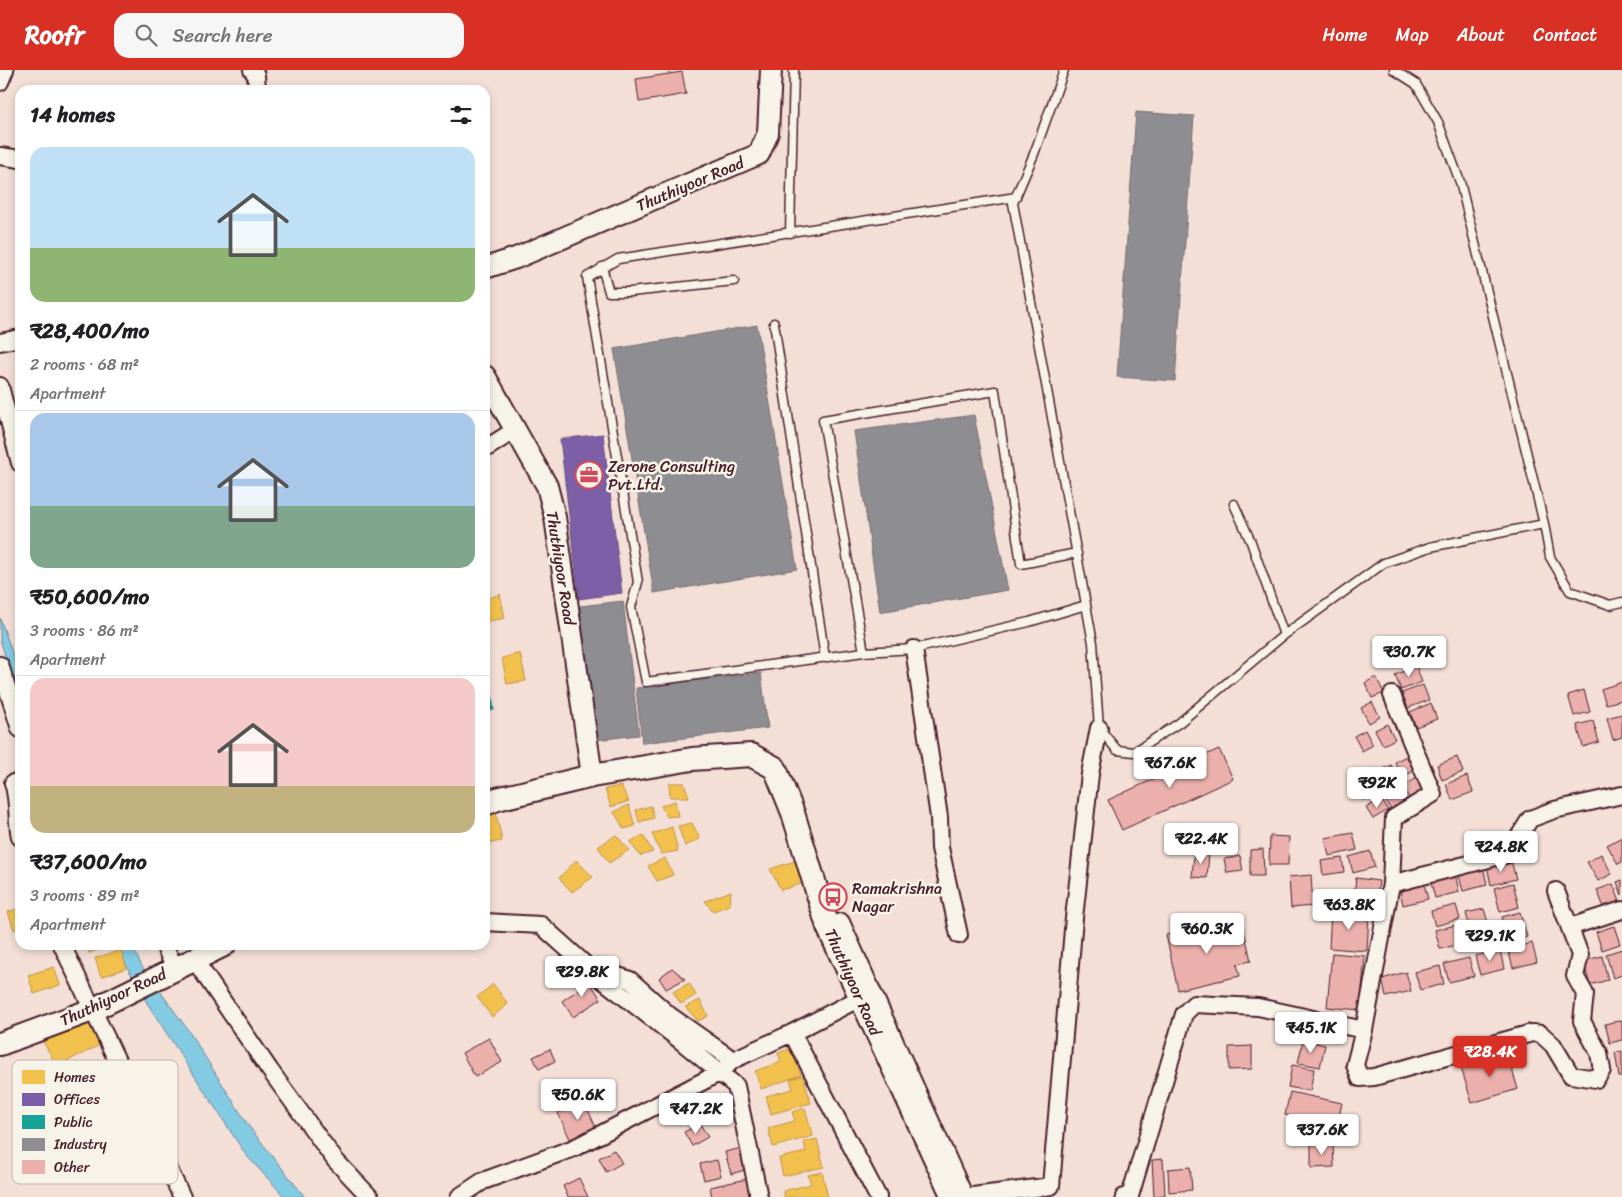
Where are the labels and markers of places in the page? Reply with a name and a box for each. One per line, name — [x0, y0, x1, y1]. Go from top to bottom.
place label: Zerone Consulting Pvt.Ltd. — [608, 452, 735, 499]
office icon: Zerone Consulting Pvt.Ltd. — [574, 460, 604, 490]
pin: ₹30.7K — [1368, 636, 1450, 678]
pin: ₹67.6K — [1129, 746, 1211, 789]
pin: ₹92K — [1347, 766, 1407, 809]
pin: ₹22.4K — [1160, 822, 1242, 865]
pin: ₹24.8K — [1460, 830, 1542, 873]
place label: Ramakrishna Nagar — [852, 874, 942, 921]
bus stop icon: Ramakrishna Nagar — [818, 882, 848, 912]
pin: ₹63.8K — [1308, 888, 1390, 931]
pin: ₹60.3K — [1166, 912, 1248, 955]
pin: ₹29.1K — [1449, 920, 1531, 962]
pin: ₹29.8K — [541, 956, 623, 998]
pin: ₹45.1K — [1270, 1012, 1352, 1054]
pin: ₹28.4K — [1449, 1036, 1531, 1078]
pin: ₹50.6K — [537, 1078, 619, 1121]
pin: ₹47.2K — [655, 1092, 737, 1135]
pin: ₹37.6K — [1281, 1114, 1363, 1156]

